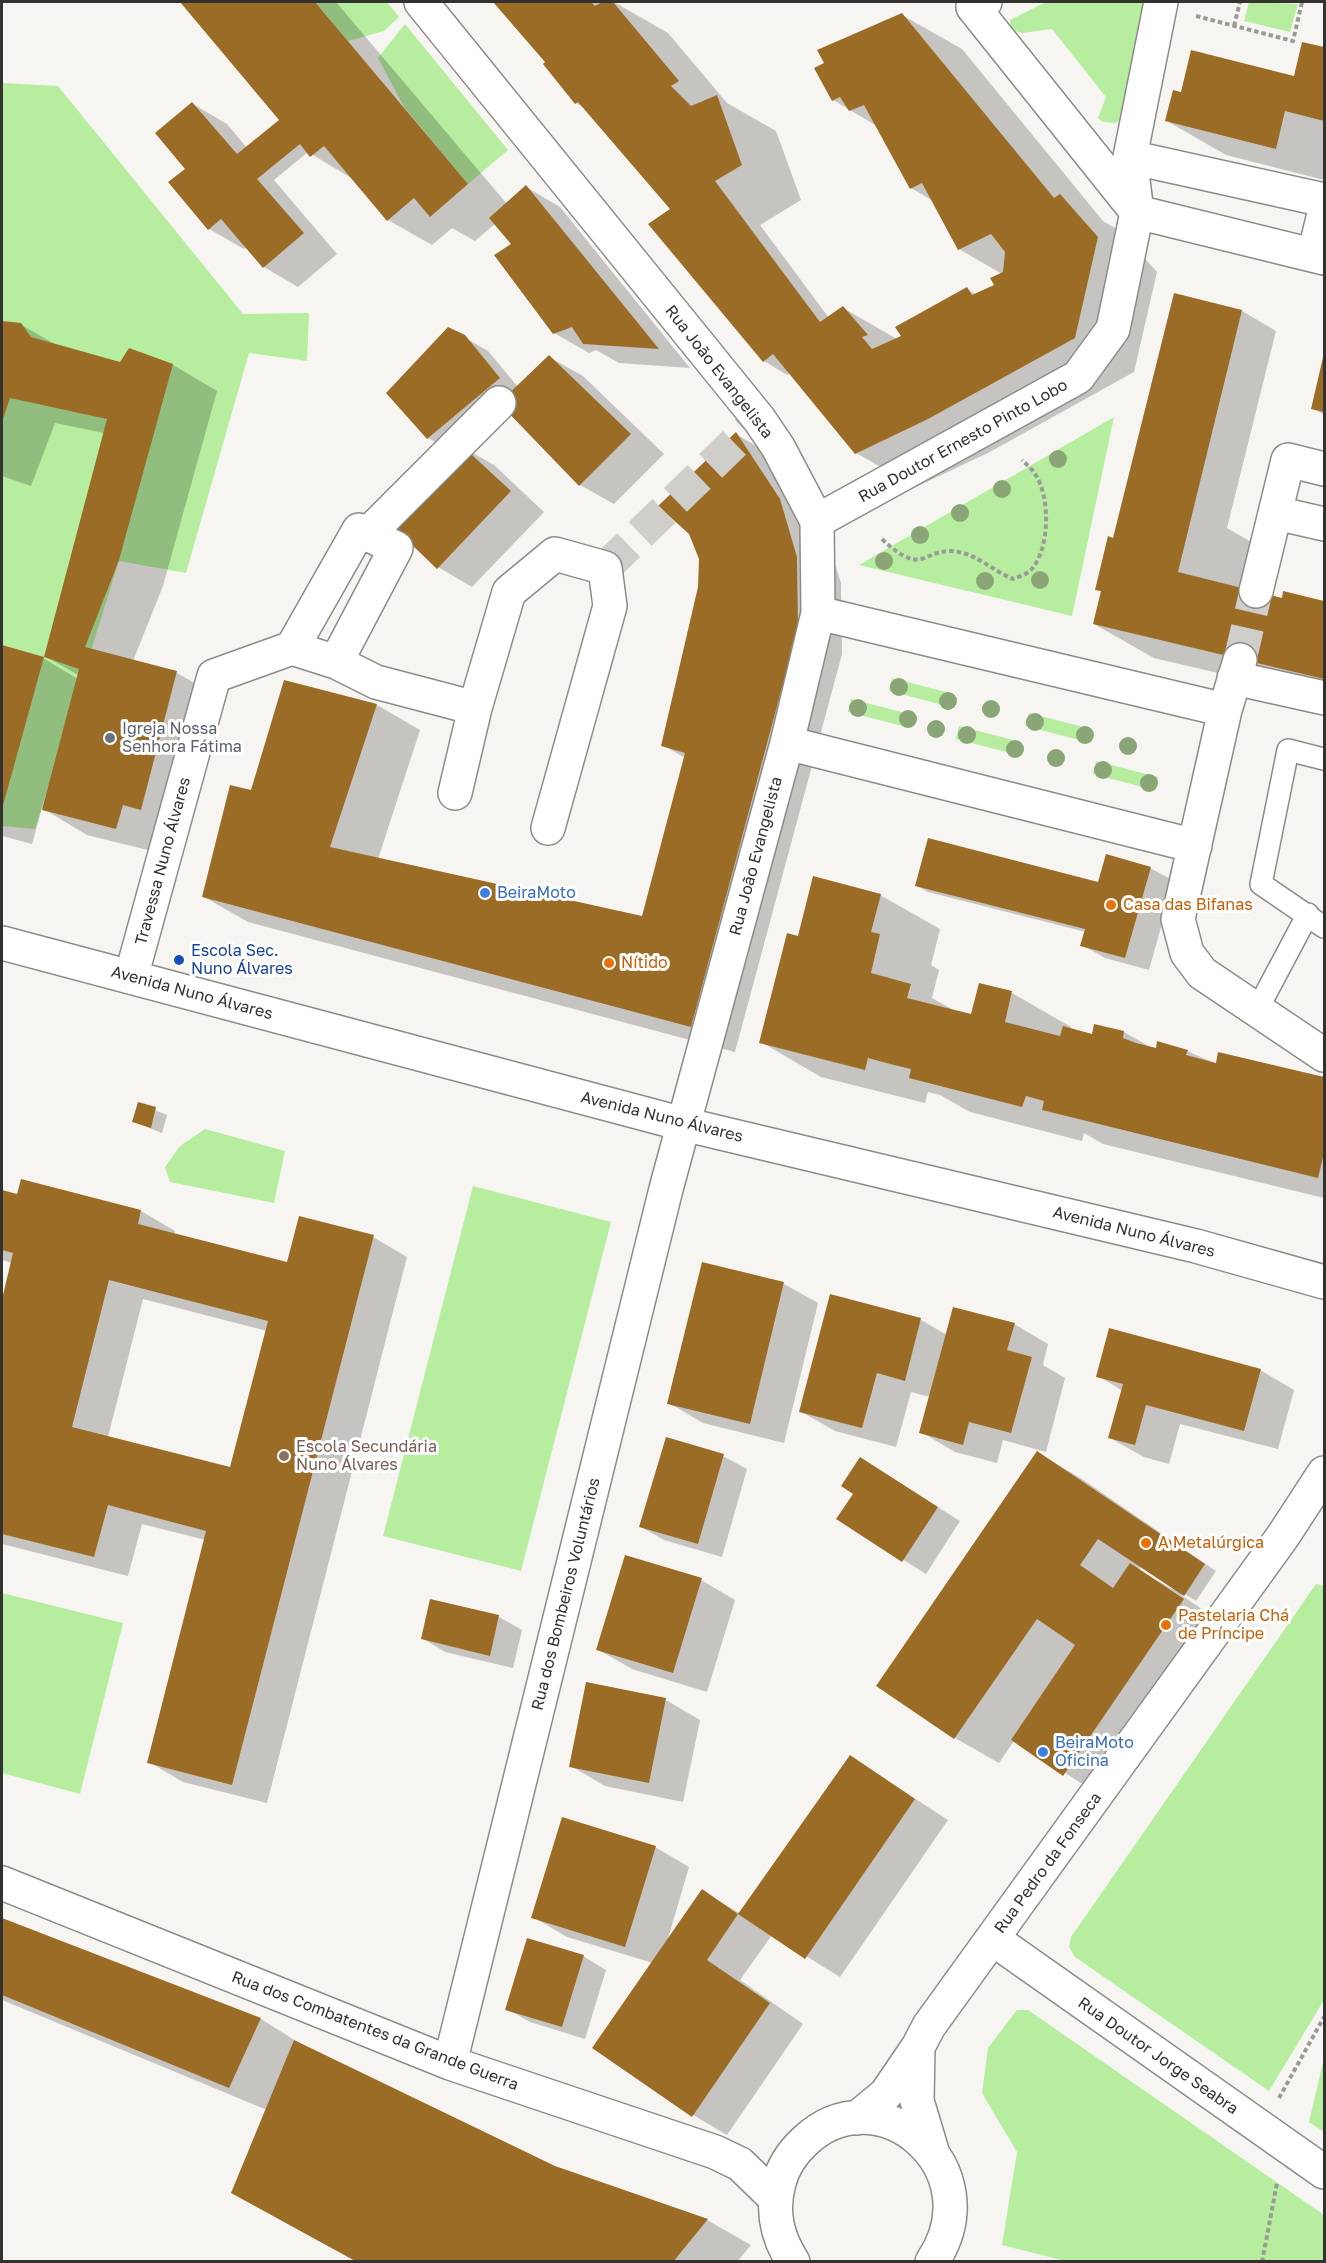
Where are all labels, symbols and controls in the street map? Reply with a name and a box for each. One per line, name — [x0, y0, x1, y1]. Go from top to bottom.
street label: Rua João Evangelista — [661, 302, 777, 442]
street label: Rua Doutor Ernesto Pinto Lobo — [855, 375, 1071, 507]
place label: Igreja Nossa Senhora Fátima — [122, 719, 242, 757]
marker: Igreja Nossa Senhora Fátima — [103, 731, 117, 745]
street label: Rua João Evangelista — [726, 774, 786, 938]
street label: Travessa Nuno Álvares — [131, 775, 195, 947]
place label: BeiraMoto — [497, 883, 576, 903]
marker: BeiraMoto — [478, 886, 492, 900]
place label: Casa das Bifanas — [1123, 895, 1253, 915]
marker: Casa das Bifanas — [1104, 898, 1118, 912]
place label: Escola Sec. Nuno Álvares — [191, 941, 293, 979]
marker: Escola Sec. Nuno Álvares — [172, 953, 186, 967]
place label: Nítido — [621, 953, 668, 973]
marker: Nítido — [602, 956, 616, 970]
street label: Avenida Nuno Álvares — [109, 962, 275, 1024]
street label: Avenida Nuno Álvares — [579, 1088, 745, 1146]
street label: Avenida Nuno Álvares — [1051, 1203, 1217, 1261]
place label: Escola Secundária Nuno Álvares — [296, 1437, 437, 1475]
marker: Escola Secundária Nuno Álvares — [277, 1449, 291, 1463]
street label: Rua dos Bombeiros Voluntários — [528, 1476, 604, 1712]
place label: A Metalúrgica — [1158, 1533, 1264, 1553]
marker: A Metalúrgica — [1139, 1536, 1153, 1550]
place label: Pastelaria Chá de Príncipe — [1178, 1606, 1289, 1644]
marker: Pastelaria Chá de Príncipe — [1159, 1618, 1173, 1632]
place label: BeiraMoto Oficina — [1055, 1733, 1134, 1771]
marker: BeiraMoto Oficina — [1036, 1745, 1050, 1759]
street label: Rua Pedro da Fonseca — [990, 1789, 1106, 1937]
street label: Rua dos Combatentes da Grande Guerra — [229, 1967, 521, 2095]
street label: Rua Doutor Jorge Seabra — [1074, 1993, 1242, 2119]

